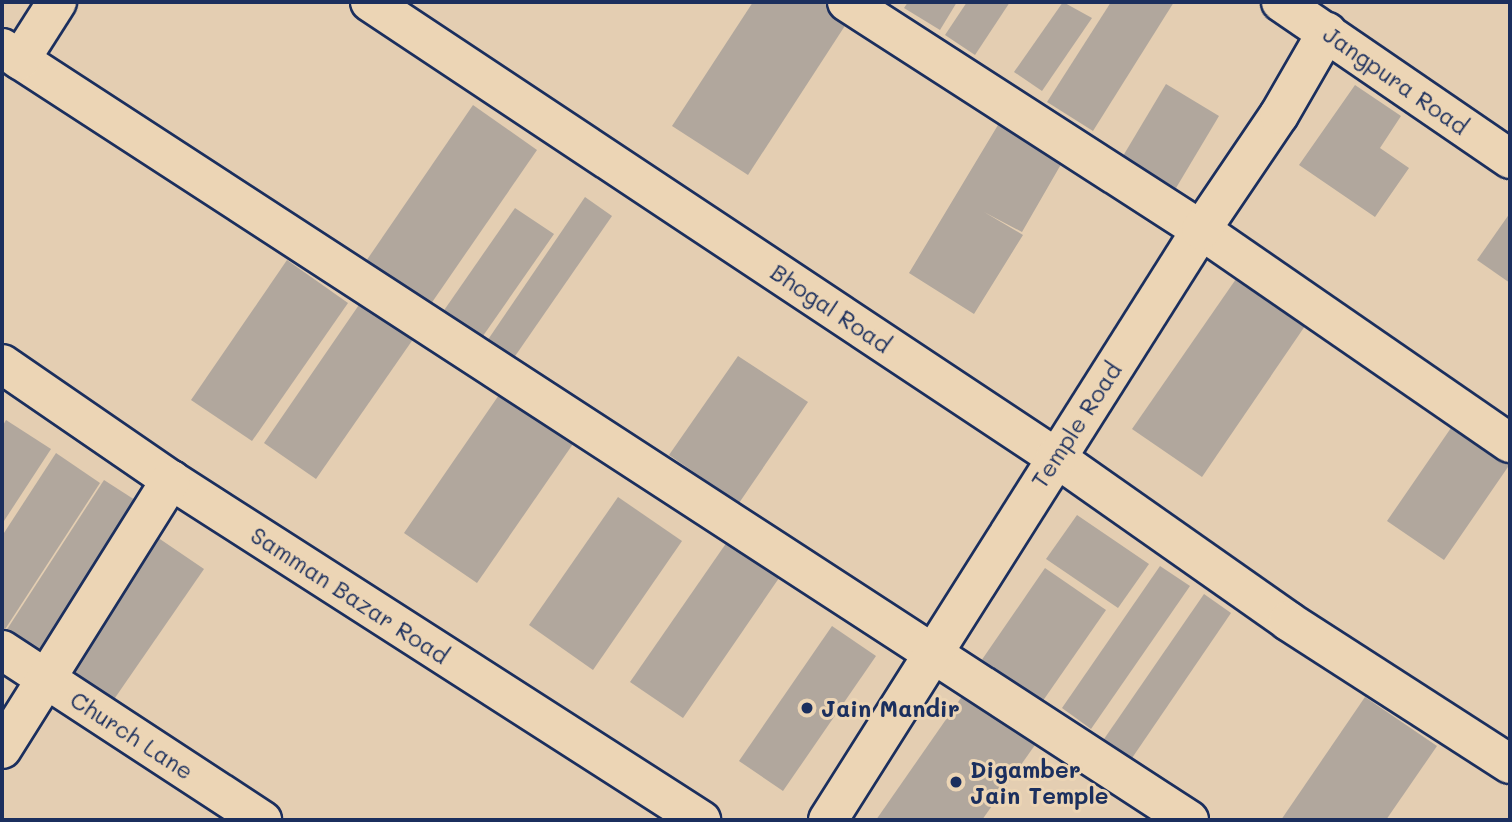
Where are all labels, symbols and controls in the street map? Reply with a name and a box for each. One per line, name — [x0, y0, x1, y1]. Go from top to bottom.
street label: Jangpura Road — [1318, 20, 1474, 140]
street label: Bhogal Road — [766, 258, 896, 358]
street label: Temple Road — [1025, 357, 1127, 493]
street label: Samman Bazar Road — [246, 521, 454, 669]
street label: Church Lane — [65, 685, 199, 785]
place label: Jain Mandir — [821, 694, 960, 722]
marker: Jain Mandir — [799, 700, 815, 716]
place label: Digamber Jain Temple — [970, 755, 1109, 809]
marker: Digamber Jain Temple — [948, 774, 964, 790]

